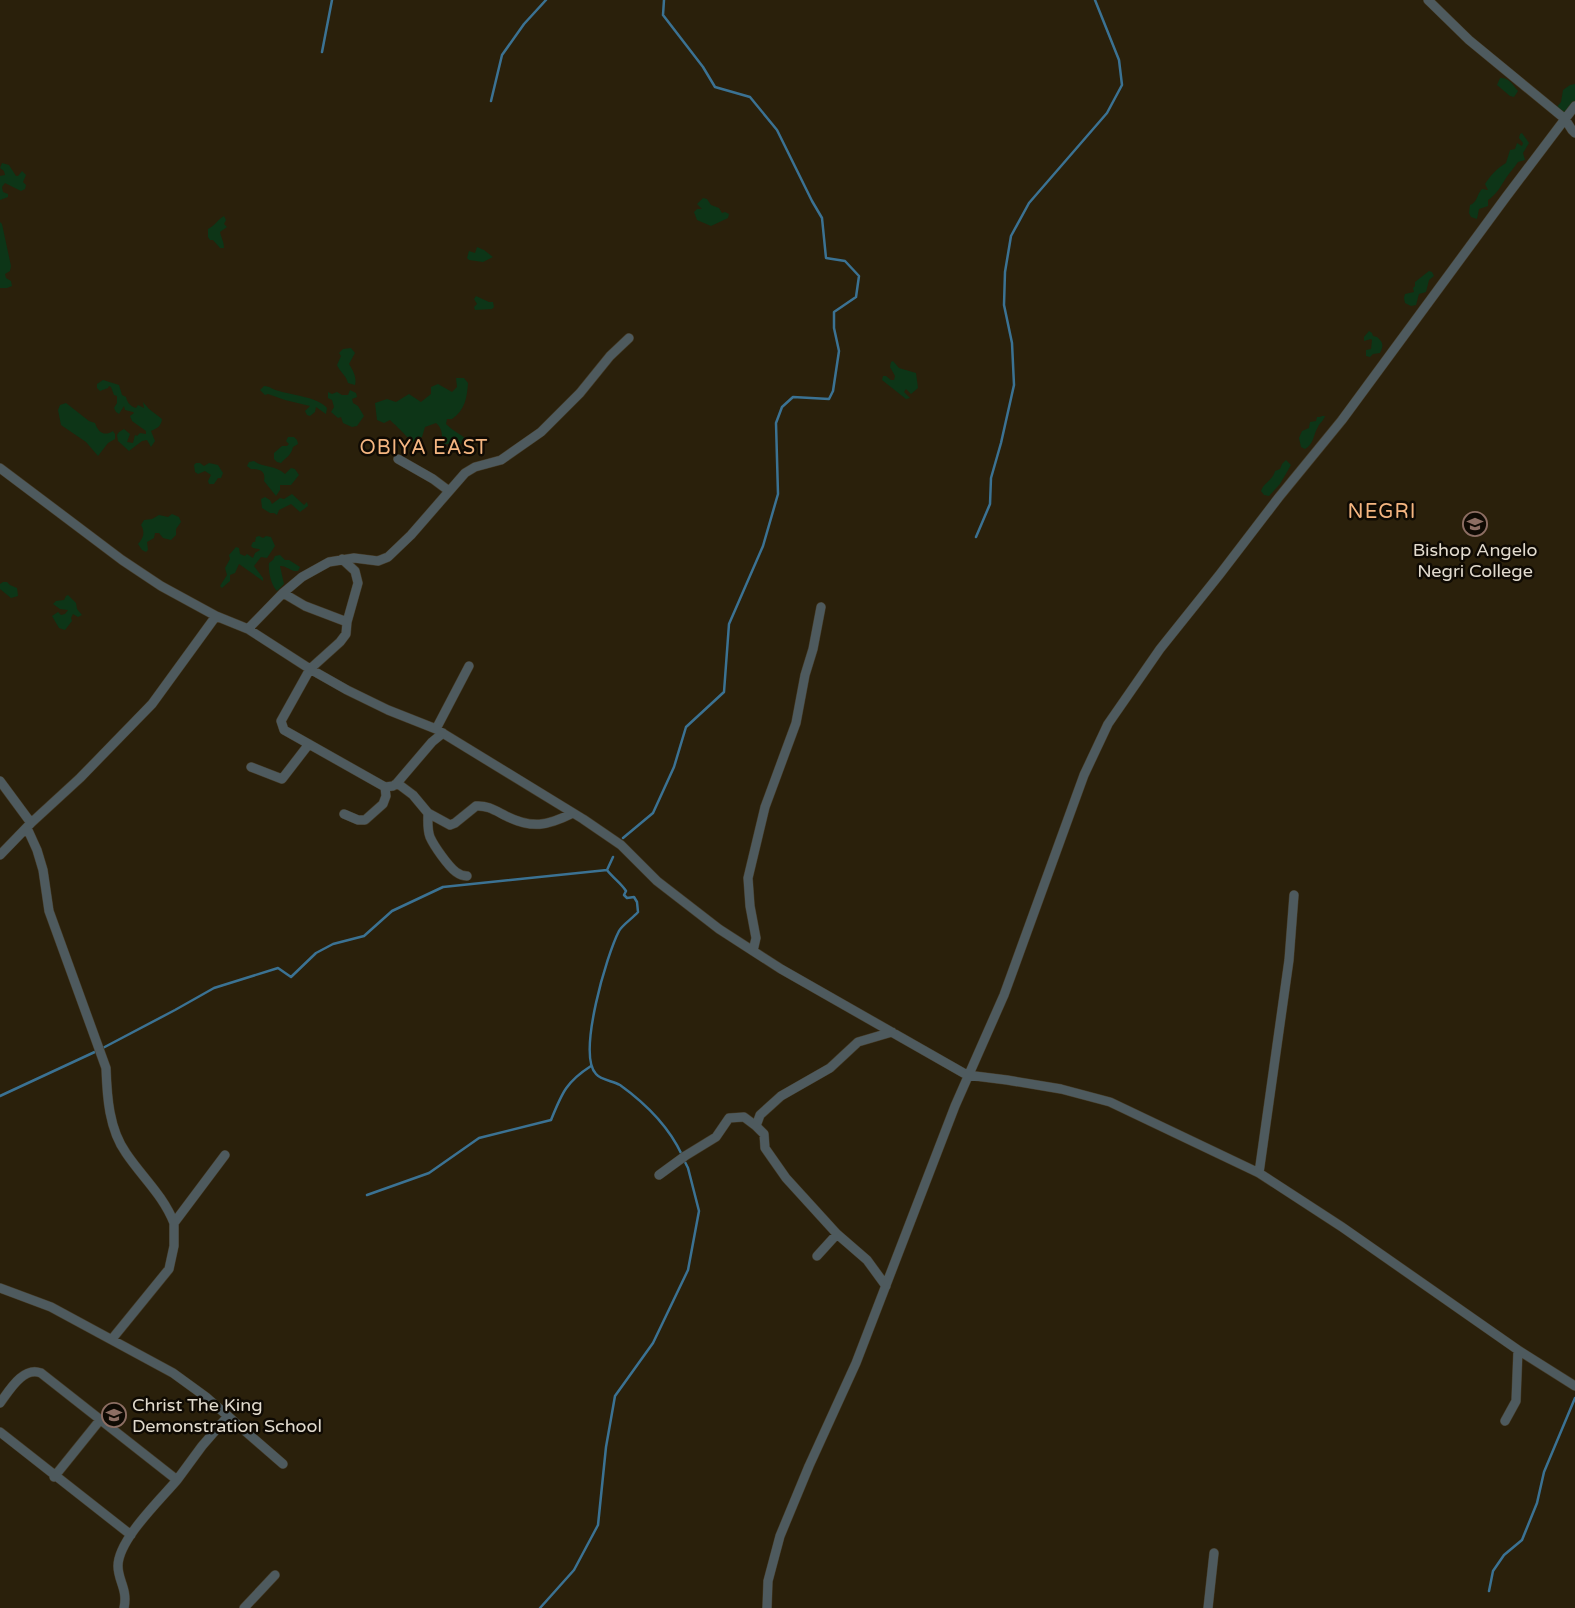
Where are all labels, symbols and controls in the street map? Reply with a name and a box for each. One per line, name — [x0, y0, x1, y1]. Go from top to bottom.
district label: OBIYA EAST — [360, 436, 488, 460]
district label: NEGRI — [1348, 500, 1416, 524]
school or university icon: Bishop Angelo Negri College — [1462, 511, 1488, 537]
place label: Bishop Angelo Negri College — [1413, 539, 1537, 582]
place label: Christ The King Demonstration School — [132, 1394, 322, 1437]
school or university icon: Christ The King Demonstration School — [101, 1402, 127, 1428]

